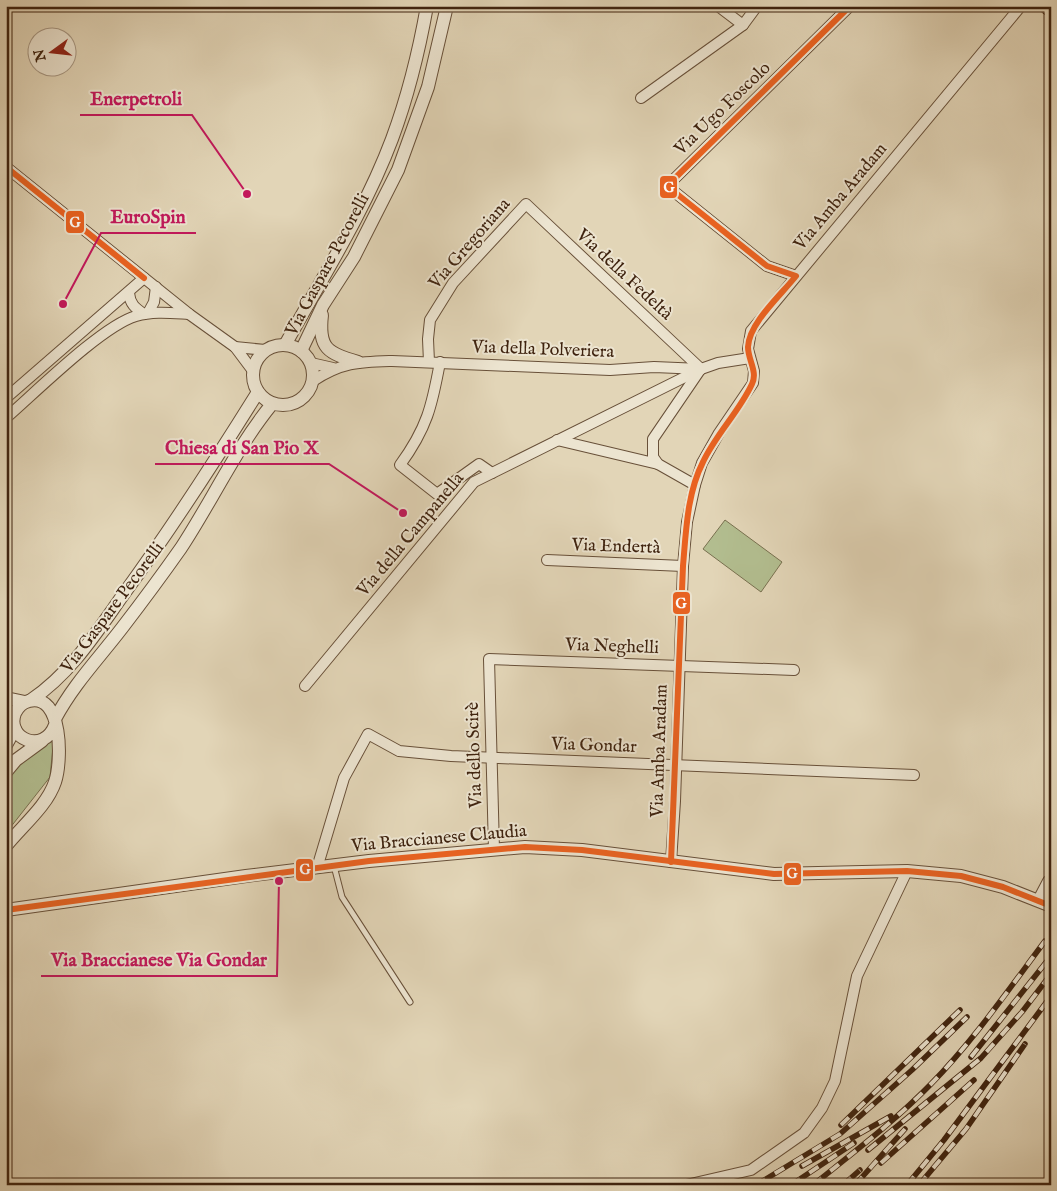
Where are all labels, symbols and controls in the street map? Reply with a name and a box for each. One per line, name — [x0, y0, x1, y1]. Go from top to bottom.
north arrow — [28, 28, 78, 78]
text: N — [30, 47, 51, 64]
street label: Via Ugo Foscolo — [669, 57, 776, 162]
callout: Enerpetroli — [80, 81, 192, 115]
text: Enerpetroli — [90, 88, 182, 112]
street label: Via Amba Aradam — [789, 138, 893, 256]
line badge: G — [659, 175, 678, 199]
text: G — [663, 179, 675, 197]
street label: Via Gaspare Pecorelli — [280, 190, 375, 341]
street label: Via Gregoriana — [423, 194, 516, 295]
callout: EuroSpin — [101, 199, 196, 233]
text: EuroSpin — [110, 206, 186, 230]
line badge: G — [65, 210, 85, 234]
text: G — [69, 214, 81, 232]
street label: Via della Fedeltà — [570, 224, 677, 326]
street label: Via della Polveriera — [471, 336, 615, 364]
callout: Chiesa di San Pio X — [155, 430, 329, 464]
text: Chiesa di San Pio X — [165, 437, 320, 461]
street label: Via della Campanella — [352, 468, 470, 603]
street label: Via Endertà — [570, 534, 661, 560]
street label: Via Gaspare Pecorelli — [56, 538, 170, 679]
line badge: G — [672, 591, 691, 615]
text: G — [675, 595, 687, 613]
street label: Via Neghelli — [564, 634, 659, 660]
street label: Via Amba Aradam — [646, 684, 674, 819]
street label: Via dello Scirè — [462, 702, 488, 809]
street label: Via Gondar — [550, 733, 638, 759]
street label: Via Braccianese Claudia — [349, 820, 528, 858]
line badge: G — [295, 858, 314, 882]
text: G — [299, 861, 311, 879]
line badge: G — [783, 862, 802, 886]
text: G — [786, 865, 798, 883]
callout: Via Braccianese Via Gondar — [41, 942, 277, 976]
text: Via Braccianese Via Gondar — [50, 949, 268, 973]

